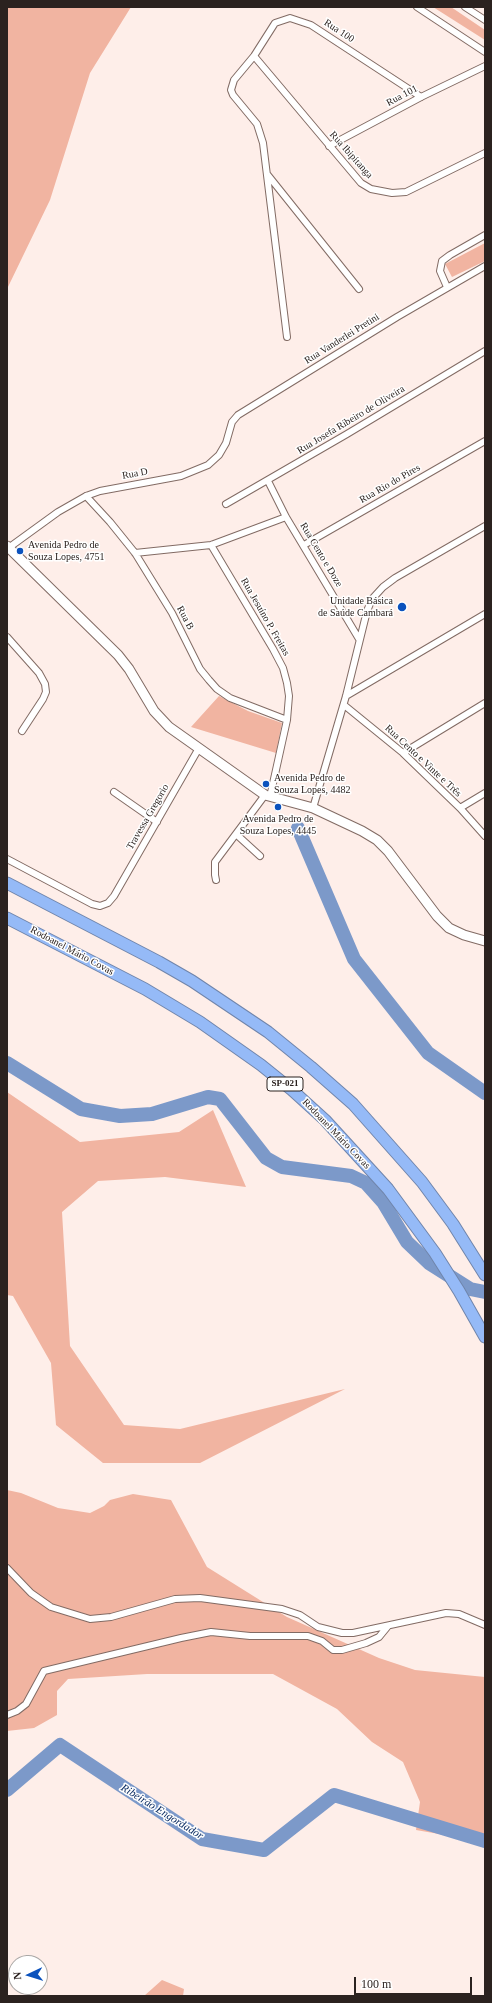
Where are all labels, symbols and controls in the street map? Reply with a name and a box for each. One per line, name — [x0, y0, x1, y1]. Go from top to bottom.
street label: Rua 100 — [322, 17, 356, 45]
street label: Rua 101 — [384, 83, 420, 109]
street label: Rua Ibipitanga — [327, 129, 375, 181]
street label: Rua Vanderlei Pretini — [302, 311, 382, 367]
street label: Rua Josefa Ribeiro de Oliveira — [295, 383, 407, 457]
street label: Rua Rio do Pires — [358, 462, 422, 506]
street label: Rua D — [121, 466, 149, 482]
street label: Rua Cento e Doze — [297, 521, 345, 589]
place label: Avenida Pedro de Souza Lopes, 4751 — [28, 539, 104, 562]
marker: Avenida Pedro de Souza Lopes, 4751 — [15, 546, 25, 556]
street label: Rua Jesuíno P. Freitas — [238, 576, 292, 658]
place label: Unidade Básica de Saúde Cambará — [318, 595, 393, 618]
marker: Unidade Básica de Saúde Cambará — [396, 601, 408, 613]
street label: Rua B — [174, 604, 196, 632]
street label: Rua Cento e Vinte e Três — [382, 722, 464, 800]
place label: Avenida Pedro de Souza Lopes, 4482 — [274, 772, 350, 796]
marker: Avenida Pedro de Souza Lopes, 4482 — [261, 779, 271, 789]
street label: Travessa Gregorio — [124, 782, 172, 852]
marker: Avenida Pedro de Souza Lopes, 4445 — [273, 802, 283, 812]
place label: Avenida Pedro de Souza Lopes, 4445 — [240, 813, 316, 836]
street label: Rodoanel Mário Covas — [28, 924, 116, 978]
road number: SP-021 — [267, 1077, 303, 1091]
street label: Rodoanel Mário Covas — [299, 1096, 373, 1172]
water label: Ribeirão Engordador — [118, 1781, 206, 1843]
north arrow — [8, 1955, 48, 1995]
scale bar — [356, 1969, 474, 1995]
text: N — [11, 1971, 23, 1980]
text: 100 m — [361, 1977, 391, 1991]

